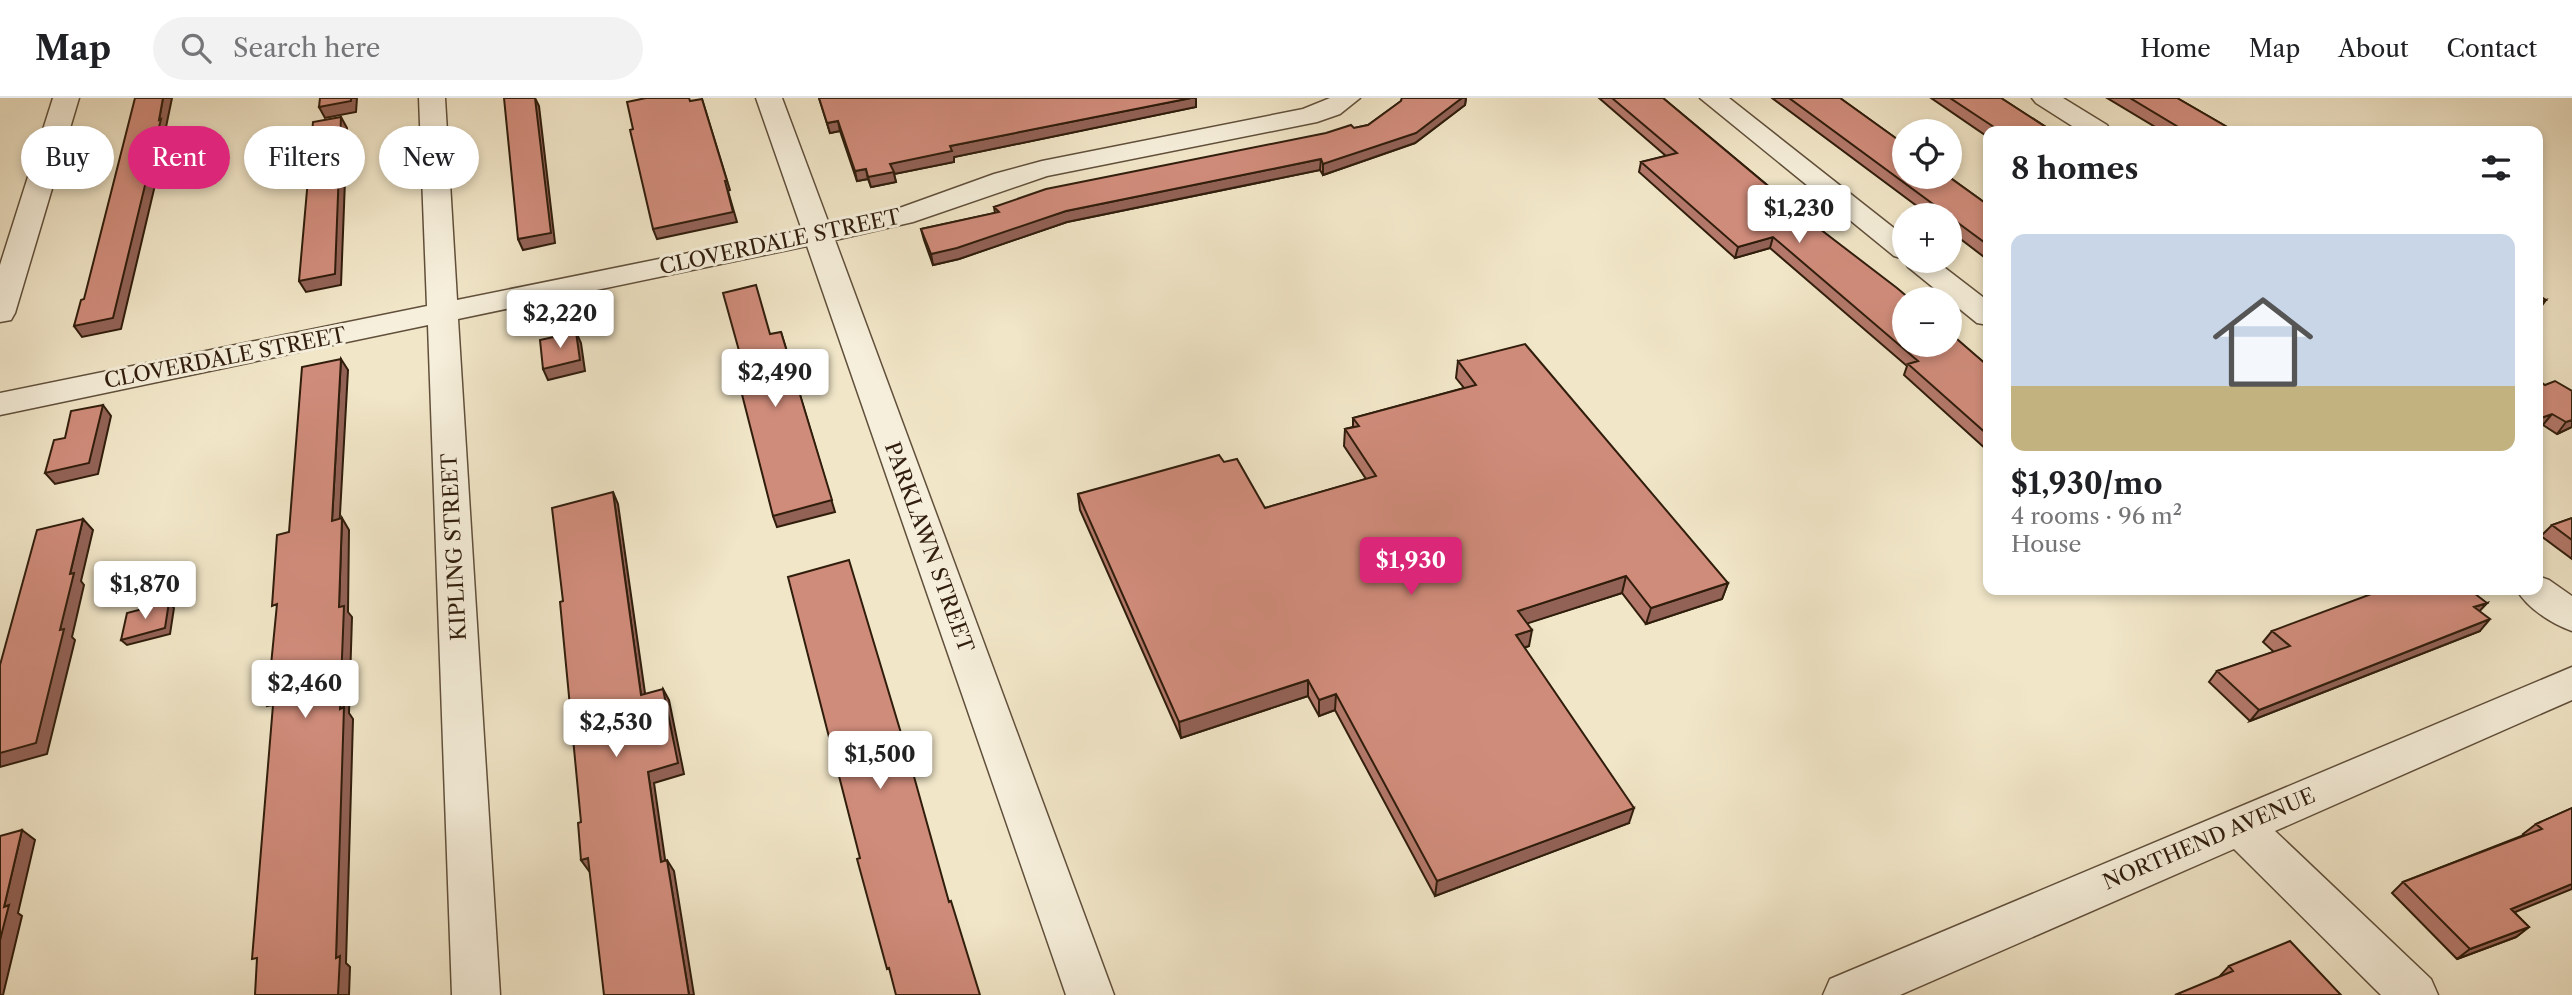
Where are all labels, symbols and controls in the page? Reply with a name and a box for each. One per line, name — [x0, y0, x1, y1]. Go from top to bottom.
search box — [153, 17, 643, 80]
text: Map — [35, 28, 111, 69]
icon: search — [177, 29, 215, 67]
text: Search here — [233, 32, 380, 64]
text: Home — [2140, 34, 2211, 63]
text: Map — [2249, 34, 2300, 63]
text: About — [2338, 34, 2409, 63]
text: Contact — [2447, 34, 2537, 63]
map controls — [1892, 119, 1962, 357]
button: locate — [1892, 119, 1962, 189]
chip: Buy — [21, 126, 114, 189]
chip: Rent — [128, 126, 230, 189]
chip: Filters — [244, 126, 365, 189]
chip: New — [379, 126, 479, 189]
icon: filters — [2477, 149, 2515, 187]
text: 8 homes — [2011, 150, 2138, 187]
pin: $1,230 — [1742, 186, 1856, 245]
text: $1,230 — [1764, 194, 1834, 222]
button: + — [1892, 203, 1962, 273]
street label: CLOVERDALE STREET — [657, 204, 903, 279]
icon: home — [2200, 279, 2326, 405]
button: − — [1892, 287, 1962, 357]
pin: $2,220 — [503, 290, 617, 350]
text: $2,220 — [523, 299, 597, 327]
street label: CLOVERDALE STREET — [102, 322, 348, 393]
pin: $2,490 — [718, 350, 832, 409]
text: $2,490 — [738, 358, 812, 386]
street label: PARKLAWN STREET — [880, 438, 979, 656]
street label: KIPLING STREET — [436, 452, 471, 641]
text: $1,930/mo — [2011, 465, 2162, 502]
text: 4 rooms · 96 m² — [2011, 502, 2182, 530]
text: House — [2011, 530, 2081, 558]
pin: $1,930 — [1354, 538, 1468, 597]
text: $1,930 — [1376, 546, 1446, 574]
pin: $1,870 — [88, 561, 202, 621]
text: $1,870 — [110, 570, 180, 598]
pin: $2,460 — [248, 660, 362, 720]
text: $2,460 — [268, 669, 342, 697]
pin: $2,530 — [559, 700, 673, 759]
text: $2,530 — [579, 708, 653, 736]
pin: $1,500 — [823, 732, 937, 791]
text: $1,500 — [844, 740, 916, 768]
street label: NORTHEND AVENUE — [2099, 782, 2319, 895]

